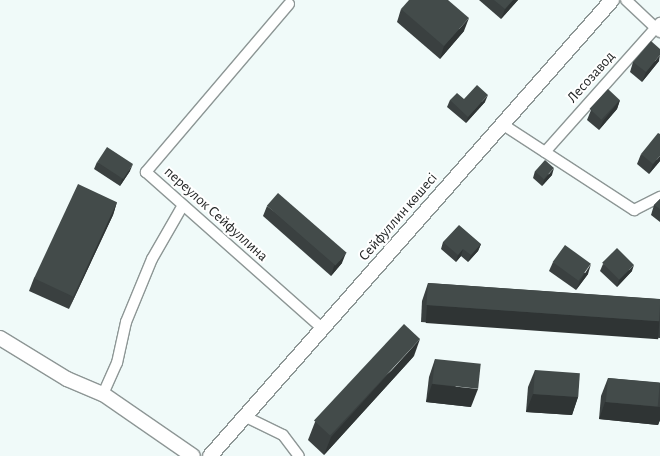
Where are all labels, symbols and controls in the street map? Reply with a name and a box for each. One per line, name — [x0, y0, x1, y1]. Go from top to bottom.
street label: Лесозавод — [563, 48, 619, 106]
street label: переулок Сейфуллина — [160, 163, 272, 265]
street label: Сейфуллин көшесі — [355, 169, 441, 265]

